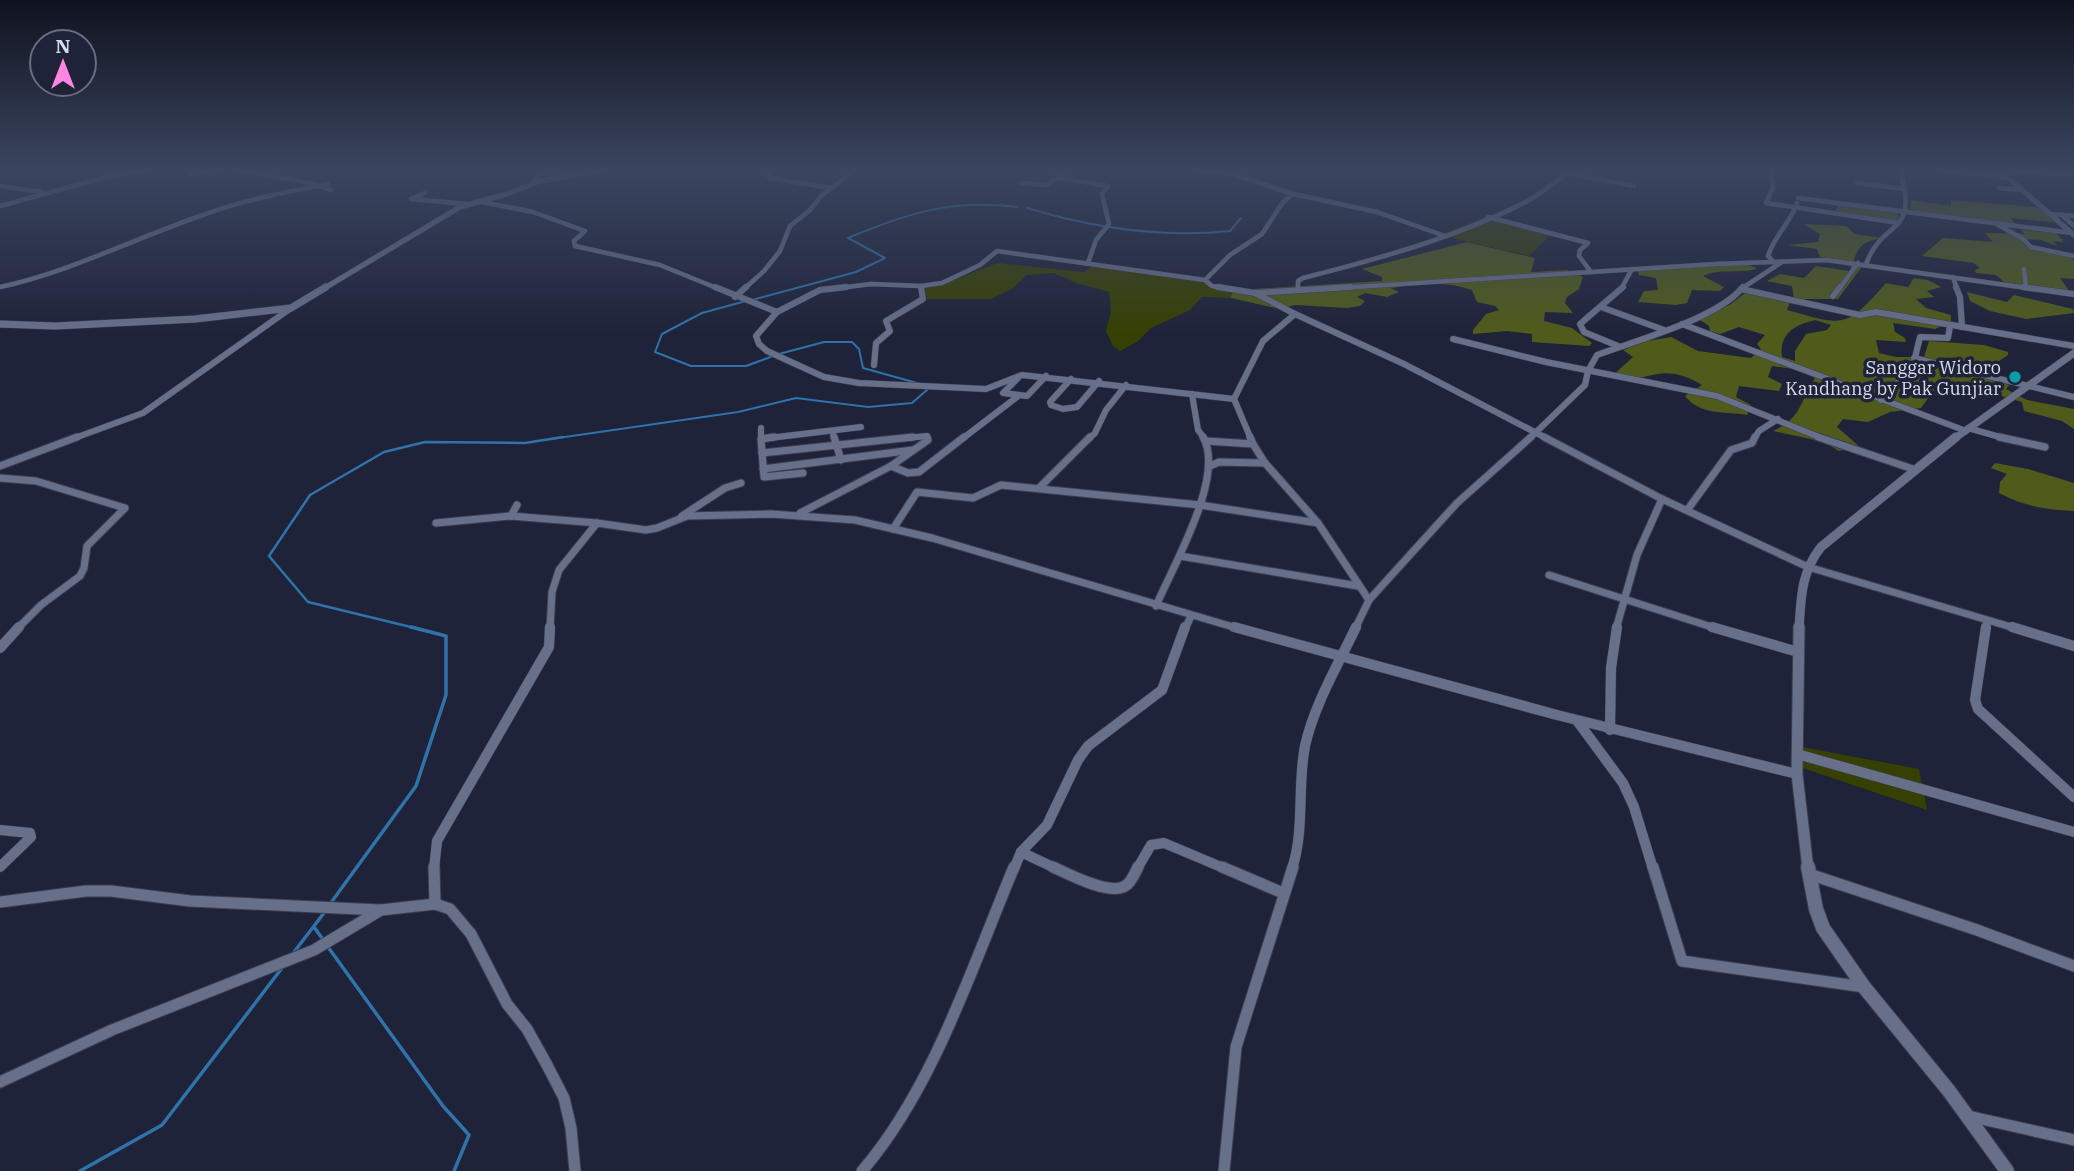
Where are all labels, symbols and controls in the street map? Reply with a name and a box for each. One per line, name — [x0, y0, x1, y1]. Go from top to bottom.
north arrow — [28, 28, 98, 98]
text: N — [55, 34, 71, 58]
place label: Sanggar Widoro Kandhang by Pak Gunjiar — [1785, 356, 2001, 400]
marker: Sanggar Widoro Kandhang by Pak Gunjiar — [2007, 369, 2023, 385]

